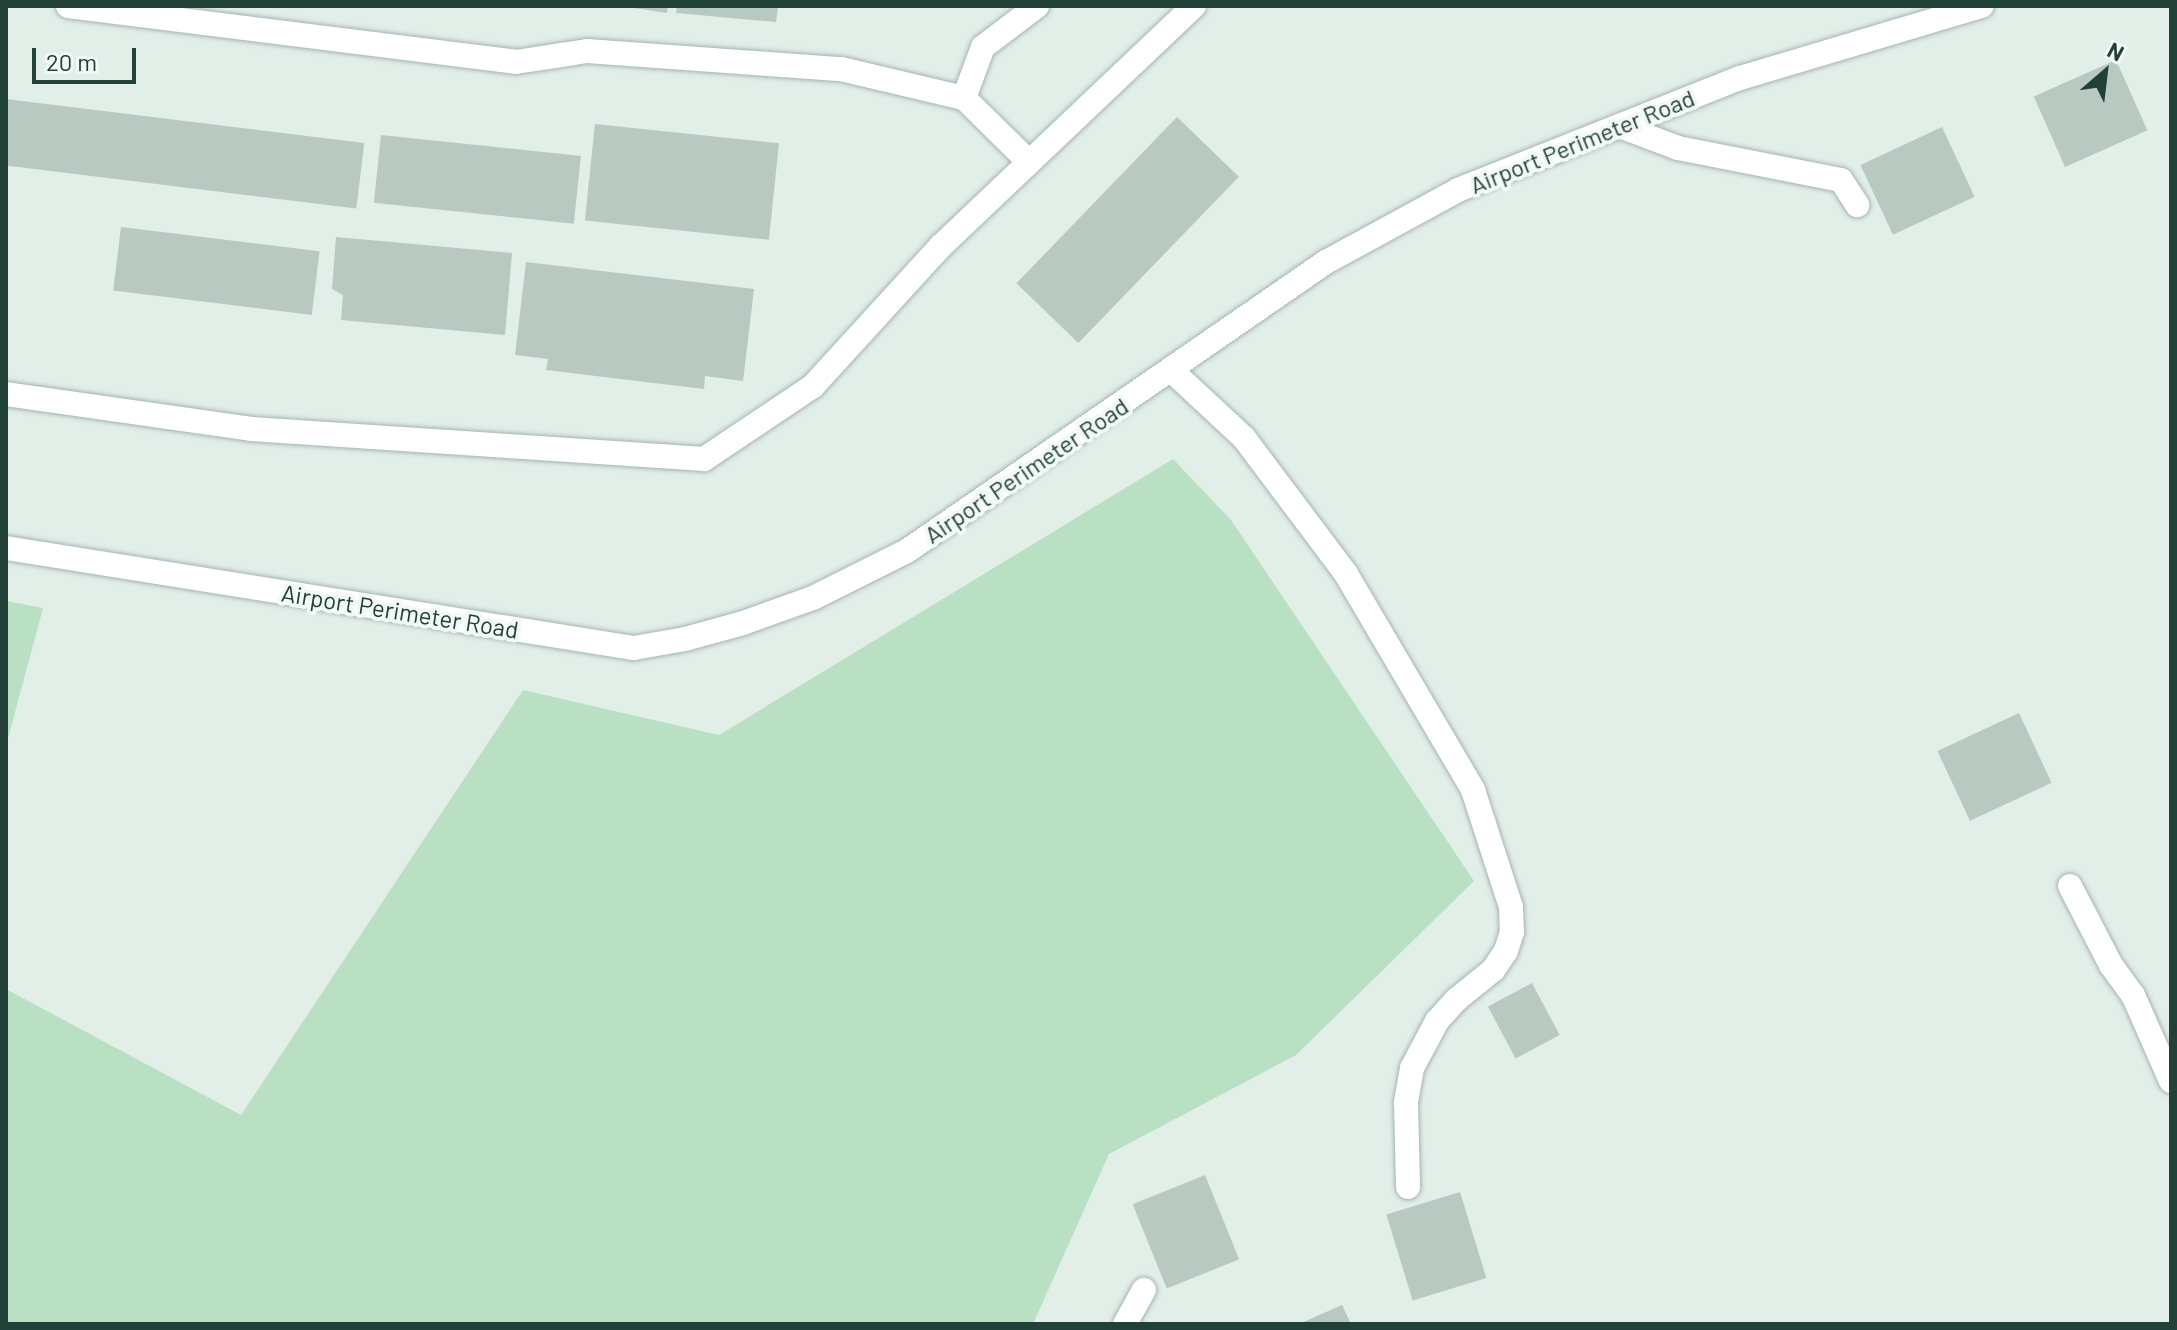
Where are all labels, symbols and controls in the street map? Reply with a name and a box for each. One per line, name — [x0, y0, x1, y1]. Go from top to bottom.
scale bar — [36, 32, 140, 82]
north arrow — [2065, 32, 2145, 112]
text: N — [2104, 36, 2129, 66]
text: 20 m — [46, 47, 97, 76]
street label: Airport Perimeter Road — [1465, 83, 1699, 199]
street label: Airport Perimeter Road — [919, 391, 1133, 549]
street label: Airport Perimeter Road — [279, 578, 521, 644]

